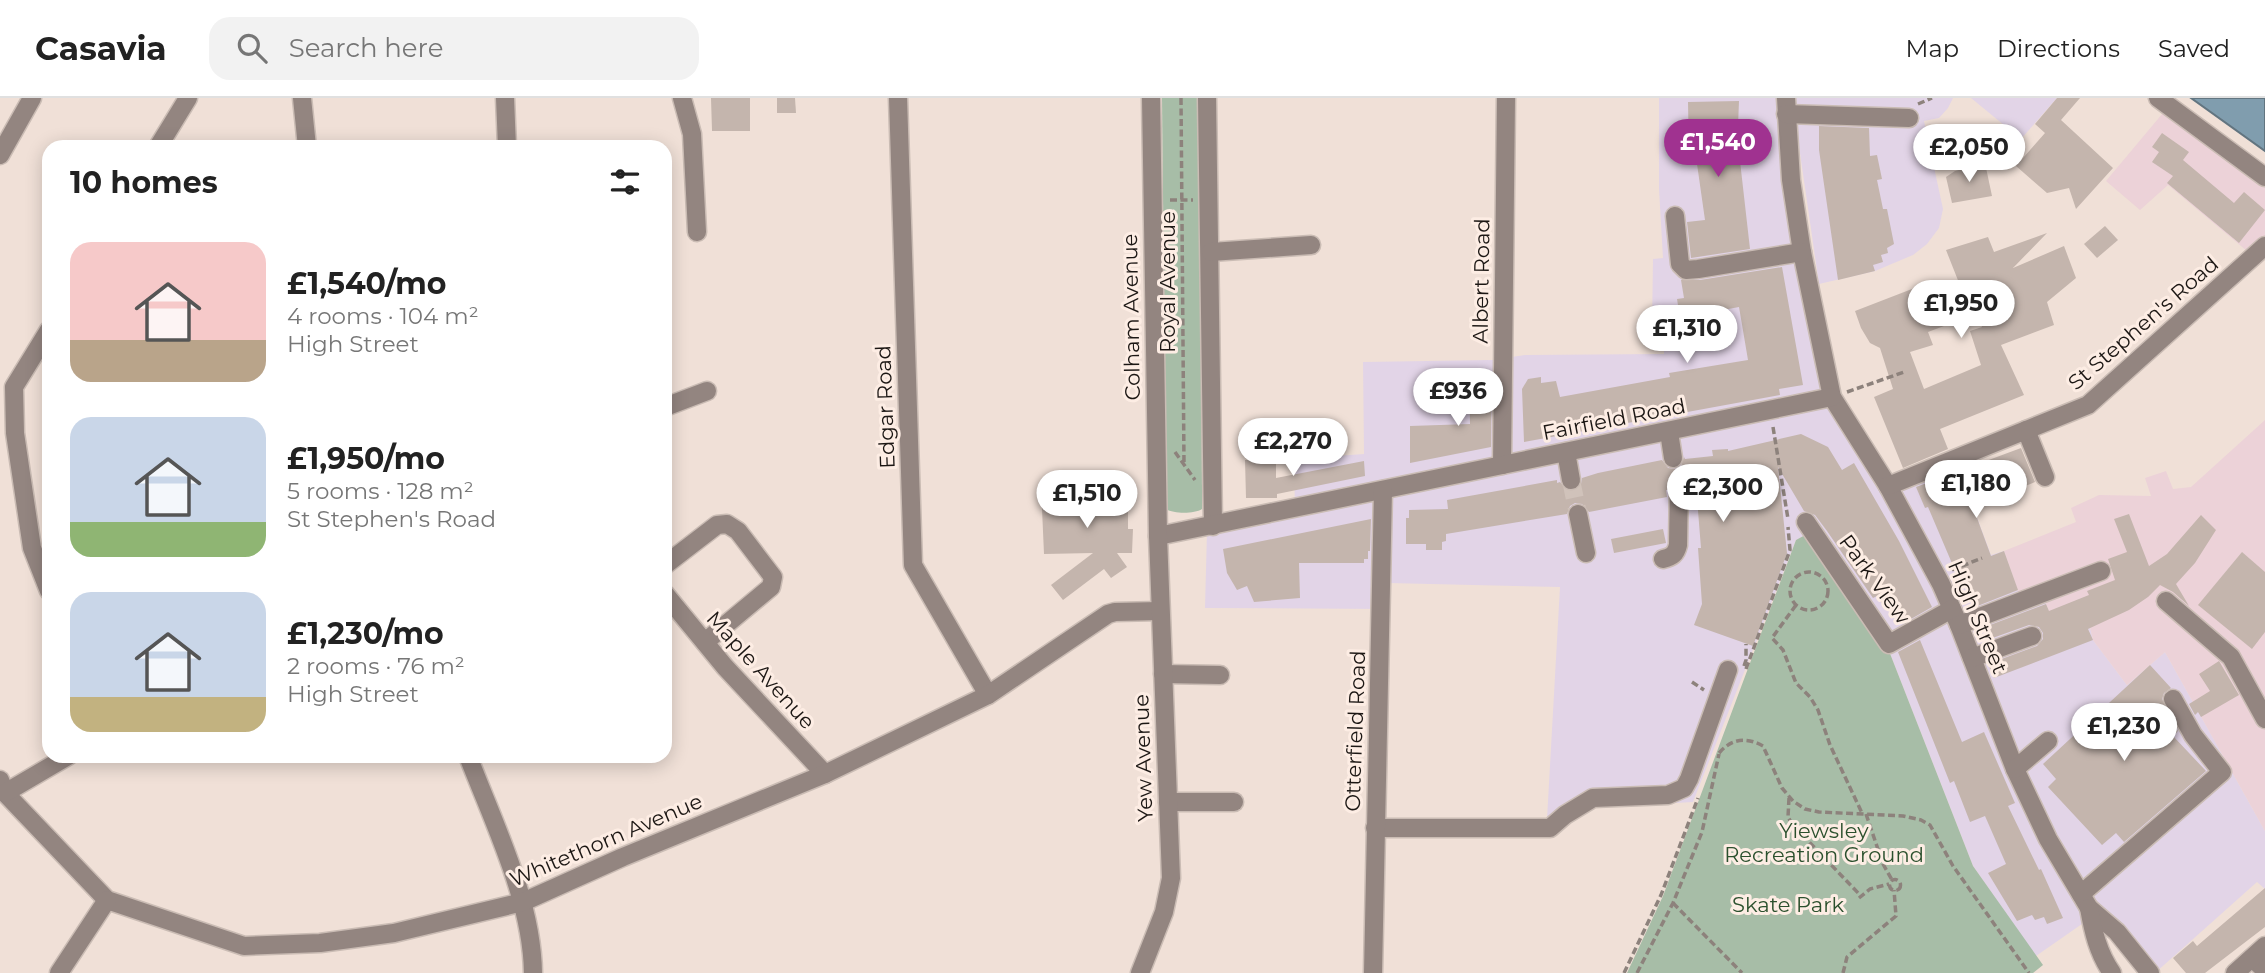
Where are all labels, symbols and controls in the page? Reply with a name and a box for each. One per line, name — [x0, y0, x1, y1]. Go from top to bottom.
search box — [209, 17, 699, 80]
text: Casavia — [35, 28, 167, 68]
icon: search — [233, 29, 271, 67]
text: Search here — [289, 32, 443, 64]
text: Map — [1906, 34, 1959, 63]
text: Directions — [1997, 34, 2120, 63]
text: Saved — [2158, 34, 2230, 63]
pin: £1,540 — [1661, 120, 1775, 179]
pin: £2,050 — [1912, 125, 2026, 184]
text: £1,540 — [1680, 128, 1756, 156]
text: £2,050 — [1929, 133, 2009, 161]
icon: filters — [606, 163, 644, 201]
text: 10 homes — [70, 164, 218, 201]
street label: Royal Avenue — [1155, 211, 1180, 353]
street label: Albert Road — [1467, 218, 1495, 344]
street label: Colham Avenue — [1117, 233, 1145, 401]
street label: St Stephen's Road — [2063, 251, 2223, 395]
text: £1,540/mo — [287, 265, 446, 302]
icon: home — [126, 270, 210, 354]
pin: £1,950 — [1904, 280, 2018, 340]
text: £1,950 — [1924, 289, 1998, 317]
text: 4 rooms · 104 m² — [287, 302, 479, 330]
pin: £1,310 — [1630, 306, 1744, 365]
text: £1,310 — [1652, 314, 1722, 342]
text: High Street — [287, 330, 419, 358]
street label: Edgar Road — [870, 345, 900, 469]
pin: £936 — [1417, 368, 1499, 428]
text: £936 — [1429, 377, 1487, 405]
street label: Fairfield Road — [1540, 393, 1688, 445]
pin: £2,270 — [1236, 418, 1350, 478]
text: £2,270 — [1254, 427, 1332, 455]
text: £1,950/mo — [287, 440, 445, 477]
icon: home — [126, 445, 210, 529]
pin: £1,180 — [1919, 460, 2033, 520]
pin: £2,300 — [1666, 464, 1780, 524]
text: £1,180 — [1941, 469, 2011, 497]
pin: £1,510 — [1030, 470, 1144, 530]
text: £2,300 — [1683, 473, 1763, 501]
text: 5 rooms · 128 m² — [287, 477, 474, 505]
text: £1,510 — [1052, 479, 1122, 507]
text: St Stephen's Road — [287, 505, 496, 533]
street label: Park View — [1834, 529, 1916, 629]
street label: High Street — [1943, 557, 2013, 677]
street label: Maple Avenue — [702, 606, 820, 734]
text: £1,230/mo — [287, 615, 444, 652]
icon: home — [126, 620, 210, 704]
street label: Otterfield Road — [1340, 650, 1370, 812]
text: 2 rooms · 76 m² — [287, 652, 465, 680]
text: High Street — [287, 680, 419, 708]
street label: Yew Avenue — [1128, 694, 1158, 822]
pin: £1,230 — [2067, 704, 2181, 763]
text: £1,230 — [2087, 712, 2161, 740]
street label: Whitethorn Avenue — [506, 788, 706, 892]
park label: Yiewsley Recreation Ground — [1724, 818, 1924, 867]
park label: Skate Park — [1732, 892, 1844, 917]

